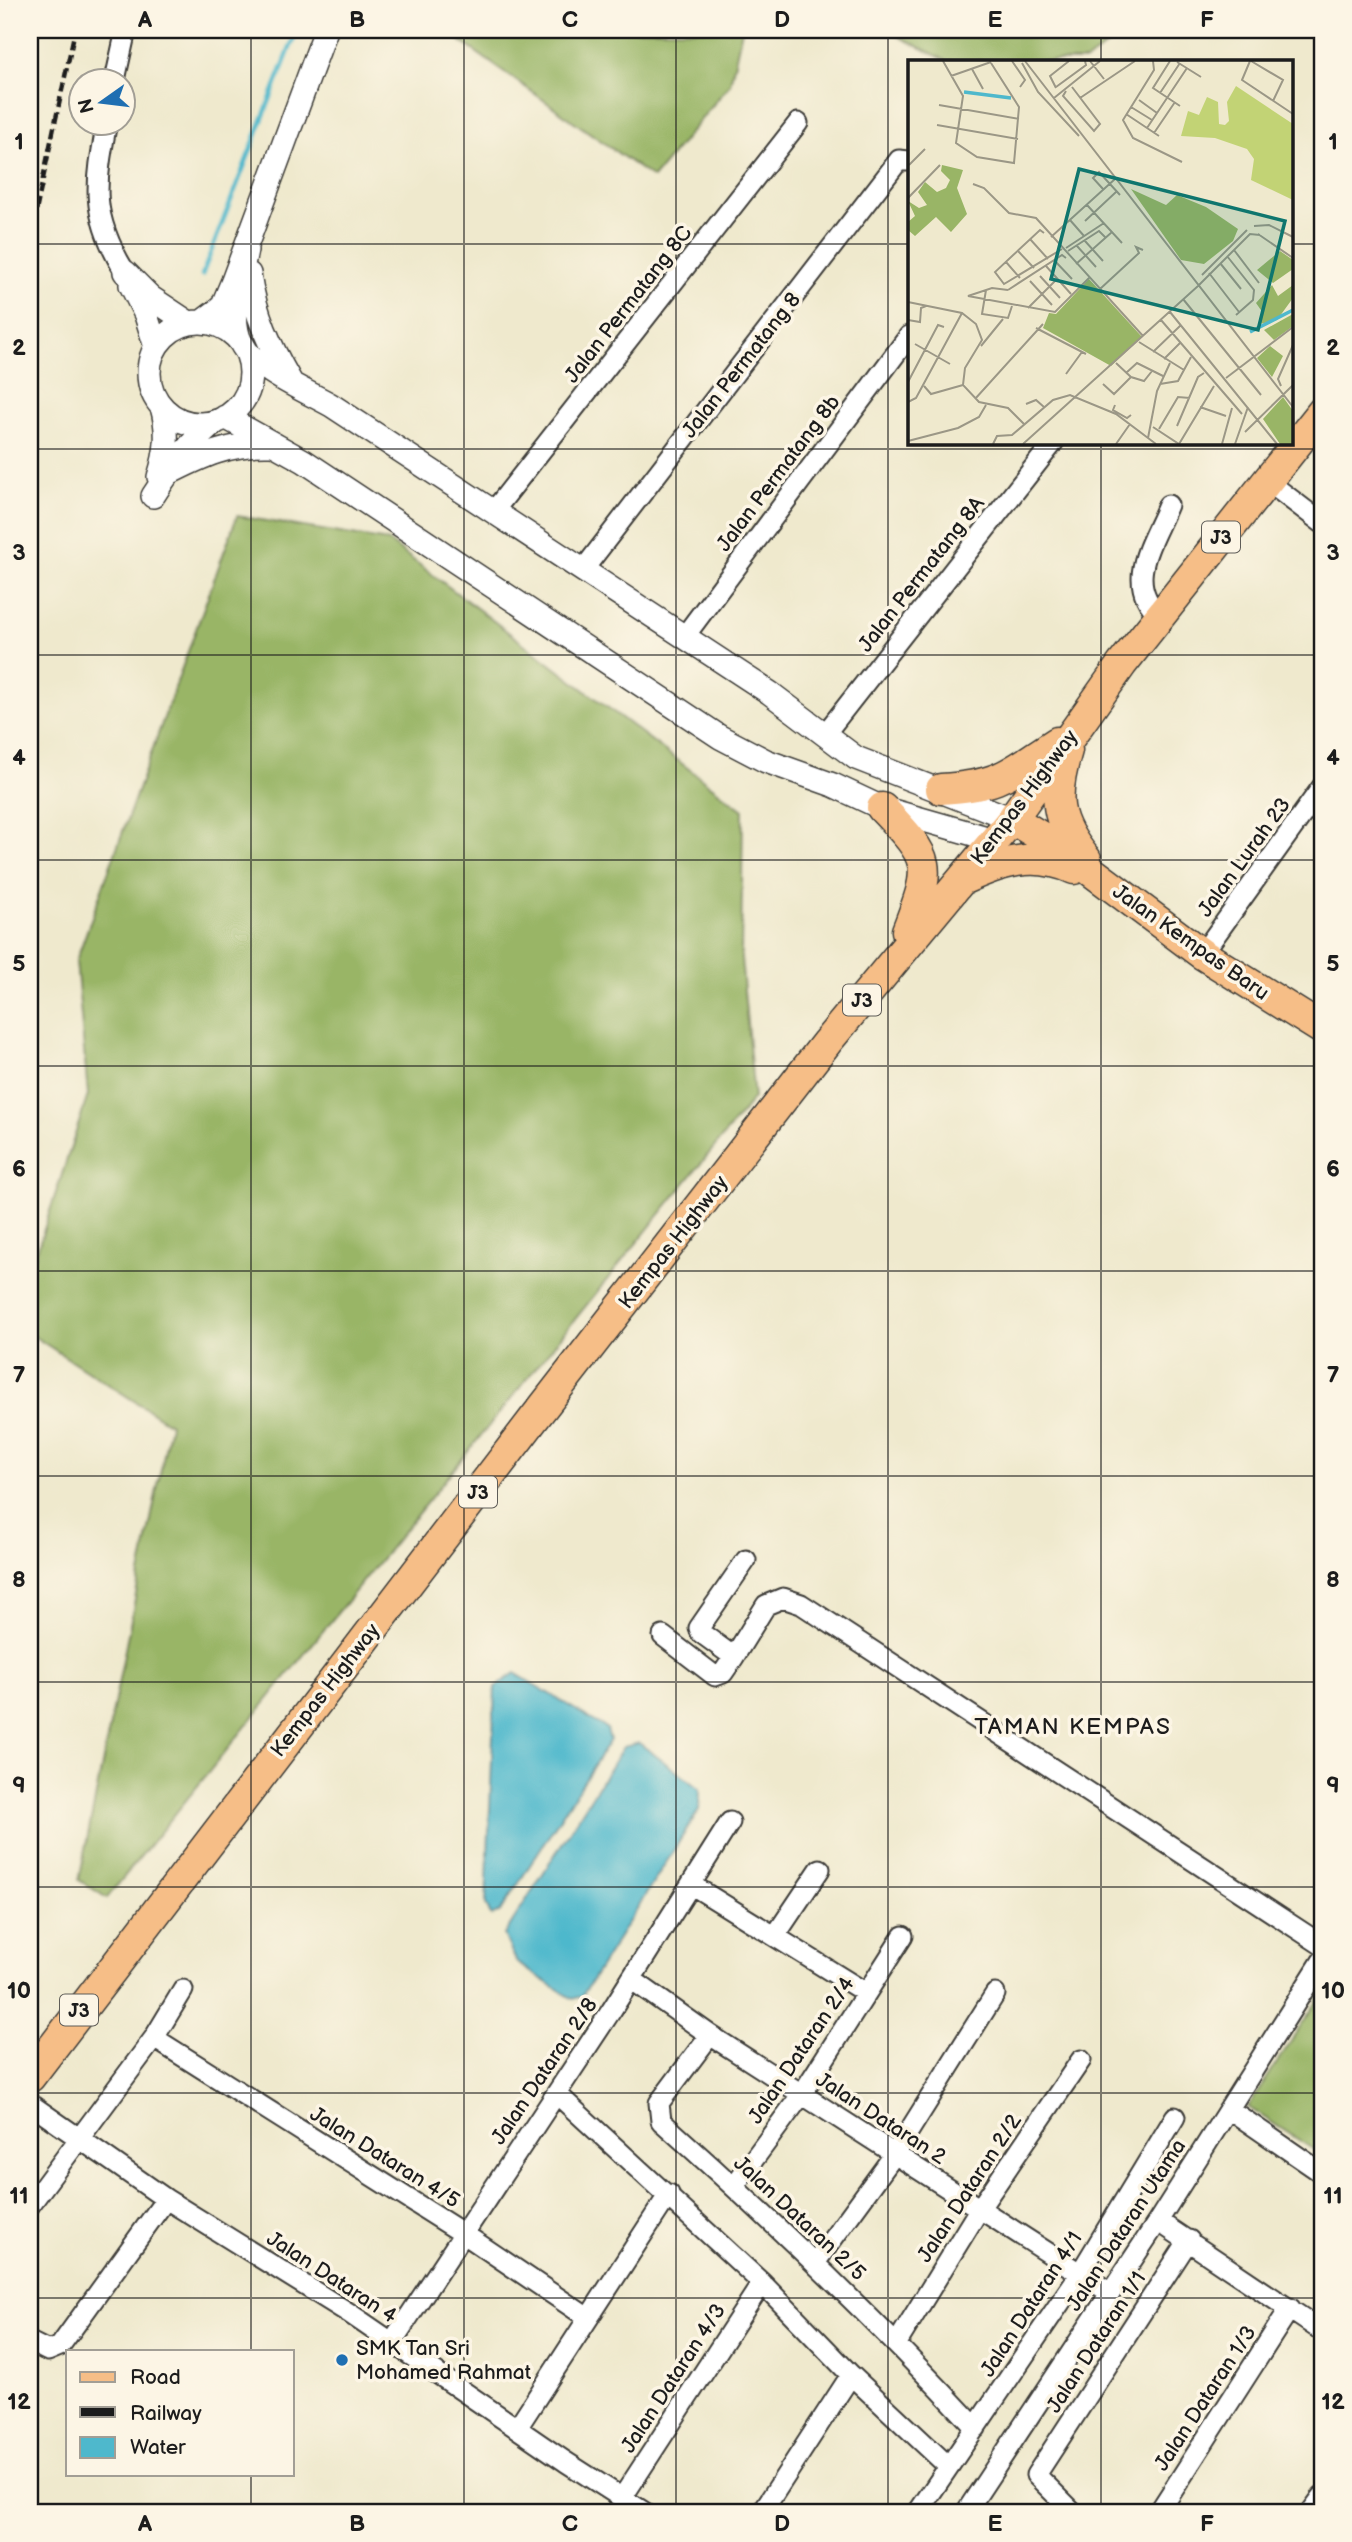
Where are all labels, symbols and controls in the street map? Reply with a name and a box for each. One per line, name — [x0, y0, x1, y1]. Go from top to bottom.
text: A — [137, 6, 153, 34]
text: B — [349, 6, 365, 34]
text: C — [562, 6, 578, 34]
text: D — [774, 6, 790, 34]
text: E — [988, 6, 1003, 34]
text: F — [1200, 6, 1214, 34]
inset map — [908, 60, 1292, 444]
north arrow — [66, 66, 136, 136]
text: N — [74, 96, 100, 115]
text: 1 — [14, 128, 24, 156]
text: 1 — [1328, 128, 1338, 156]
street label: Jalan Permatang 8C — [559, 221, 698, 388]
street label: Jalan Permatang 8 — [677, 288, 806, 443]
text: 2 — [12, 334, 26, 362]
text: 2 — [1326, 334, 1340, 362]
street label: Jalan Permatang 8b — [711, 390, 845, 556]
street label: Jalan Permatang 8A — [853, 491, 990, 657]
road number: J3 — [1202, 522, 1240, 552]
text: 3 — [12, 539, 26, 567]
text: 3 — [1326, 539, 1340, 567]
street label: Kempas Highway — [966, 725, 1084, 870]
text: 4 — [12, 744, 26, 772]
text: 4 — [1326, 744, 1340, 772]
street label: Jalan Lurah 23 — [1193, 793, 1296, 922]
street label: Jalan Kempas Baru — [1108, 879, 1274, 1006]
text: 5 — [12, 950, 26, 978]
text: 5 — [1326, 950, 1340, 978]
road number: J3 — [843, 984, 881, 1016]
text: 6 — [12, 1155, 26, 1183]
text: 6 — [1326, 1155, 1340, 1183]
street label: Kempas Highway — [614, 1170, 734, 1314]
text: 7 — [13, 1361, 26, 1389]
text: 7 — [1327, 1361, 1340, 1389]
road number: J3 — [459, 1476, 497, 1508]
text: 8 — [12, 1566, 26, 1594]
text: 8 — [1326, 1566, 1340, 1594]
street label: Kempas Highway — [266, 1618, 386, 1762]
district label: TAMAN KEMPAS — [974, 1713, 1172, 1741]
text: 9 — [12, 1772, 26, 1800]
text: 9 — [1326, 1772, 1340, 1800]
street label: Jalan Dataran 2/4 — [743, 1972, 860, 2129]
text: 10 — [7, 1977, 31, 2005]
text: 10 — [1321, 1977, 1345, 2005]
street label: Jalan Dataran 2/8 — [486, 1993, 603, 2149]
road number: J3 — [60, 1994, 98, 2026]
street label: Jalan Dataran 2 — [811, 2067, 951, 2170]
street label: Jalan Dataran 4/5 — [305, 2101, 464, 2214]
street label: Jalan Dataran 2/2 — [912, 2109, 1027, 2267]
street label: Jalan Dataran Utama — [1062, 2135, 1191, 2316]
street label: Jalan Dataran 2/5 — [728, 2151, 871, 2286]
text: 11 — [9, 2182, 29, 2210]
text: 11 — [1323, 2182, 1343, 2210]
street label: Jalan Dataran 4 — [262, 2226, 402, 2329]
street label: Jalan Dataran 4/1 — [975, 2227, 1088, 2382]
street label: Jalan Dataran 1/1 — [1041, 2267, 1151, 2418]
street label: Jalan Dataran 4/3 — [616, 2299, 731, 2458]
street label: Jalan Dataran 1/3 — [1149, 2321, 1262, 2476]
place label: SMK Tan Sri Mohamed Rahmat — [356, 2336, 532, 2385]
legend — [66, 2350, 294, 2476]
marker: SMK Tan Sri Mohamed Rahmat — [334, 2352, 350, 2368]
text: Road — [130, 2365, 181, 2390]
text: 12 — [7, 2388, 31, 2416]
text: 12 — [1321, 2388, 1345, 2416]
text: Railway — [130, 2401, 202, 2426]
text: Water — [130, 2435, 186, 2460]
text: A — [137, 2510, 153, 2538]
text: B — [349, 2510, 365, 2538]
text: C — [562, 2510, 578, 2538]
text: D — [774, 2510, 790, 2538]
text: E — [988, 2510, 1003, 2538]
text: F — [1200, 2510, 1214, 2538]

